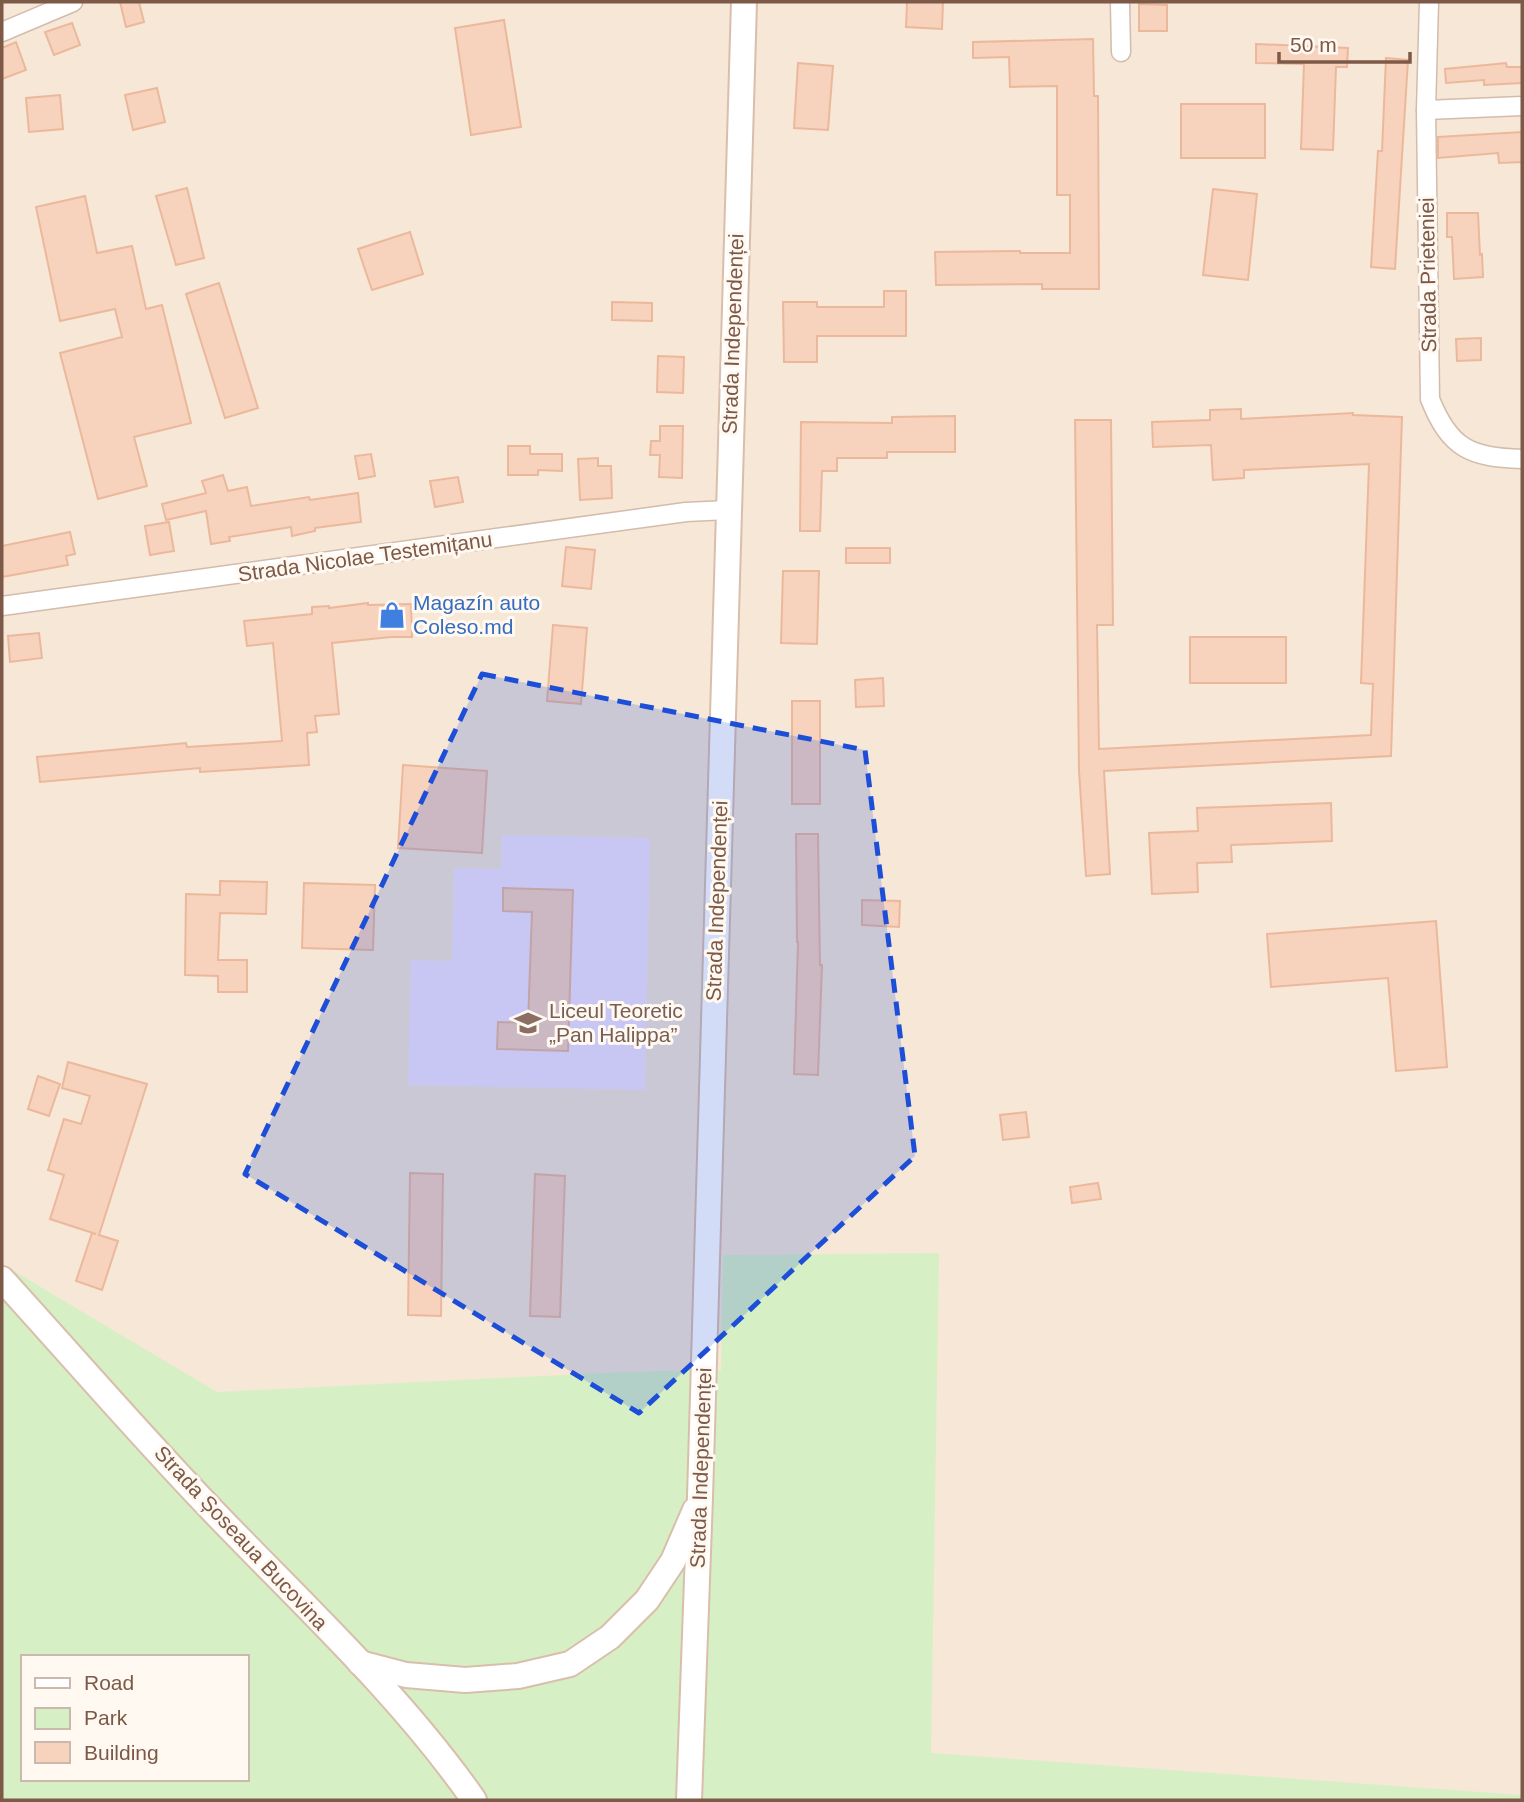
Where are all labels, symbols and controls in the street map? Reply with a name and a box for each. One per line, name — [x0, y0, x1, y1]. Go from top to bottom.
scale bar — [1279, 21, 1410, 65]
text: 50 m — [1290, 33, 1337, 56]
street label: Strada Prieteniei — [1415, 197, 1440, 353]
street label: Strada Independenței — [718, 233, 747, 435]
street label: Strada Nicolae Testemițanu — [236, 527, 493, 586]
place label: Magazín auto Coleso.md — [413, 591, 540, 638]
shop icon: Magazín auto Coleso.md — [377, 600, 407, 630]
street label: Strada Independenței — [702, 800, 731, 1002]
place label: Liceul Teoretic „Pan Halippa” — [549, 999, 683, 1046]
school or university icon: Liceul Teoretic „Pan Halippa” — [513, 1008, 543, 1038]
street label: Strada Independenței — [686, 1367, 715, 1569]
street label: Strada Șoseaua Bucovina — [150, 1441, 333, 1635]
legend — [21, 1655, 248, 1781]
text: Road — [84, 1671, 134, 1694]
text: Park — [84, 1706, 128, 1729]
text: Building — [84, 1741, 159, 1764]

